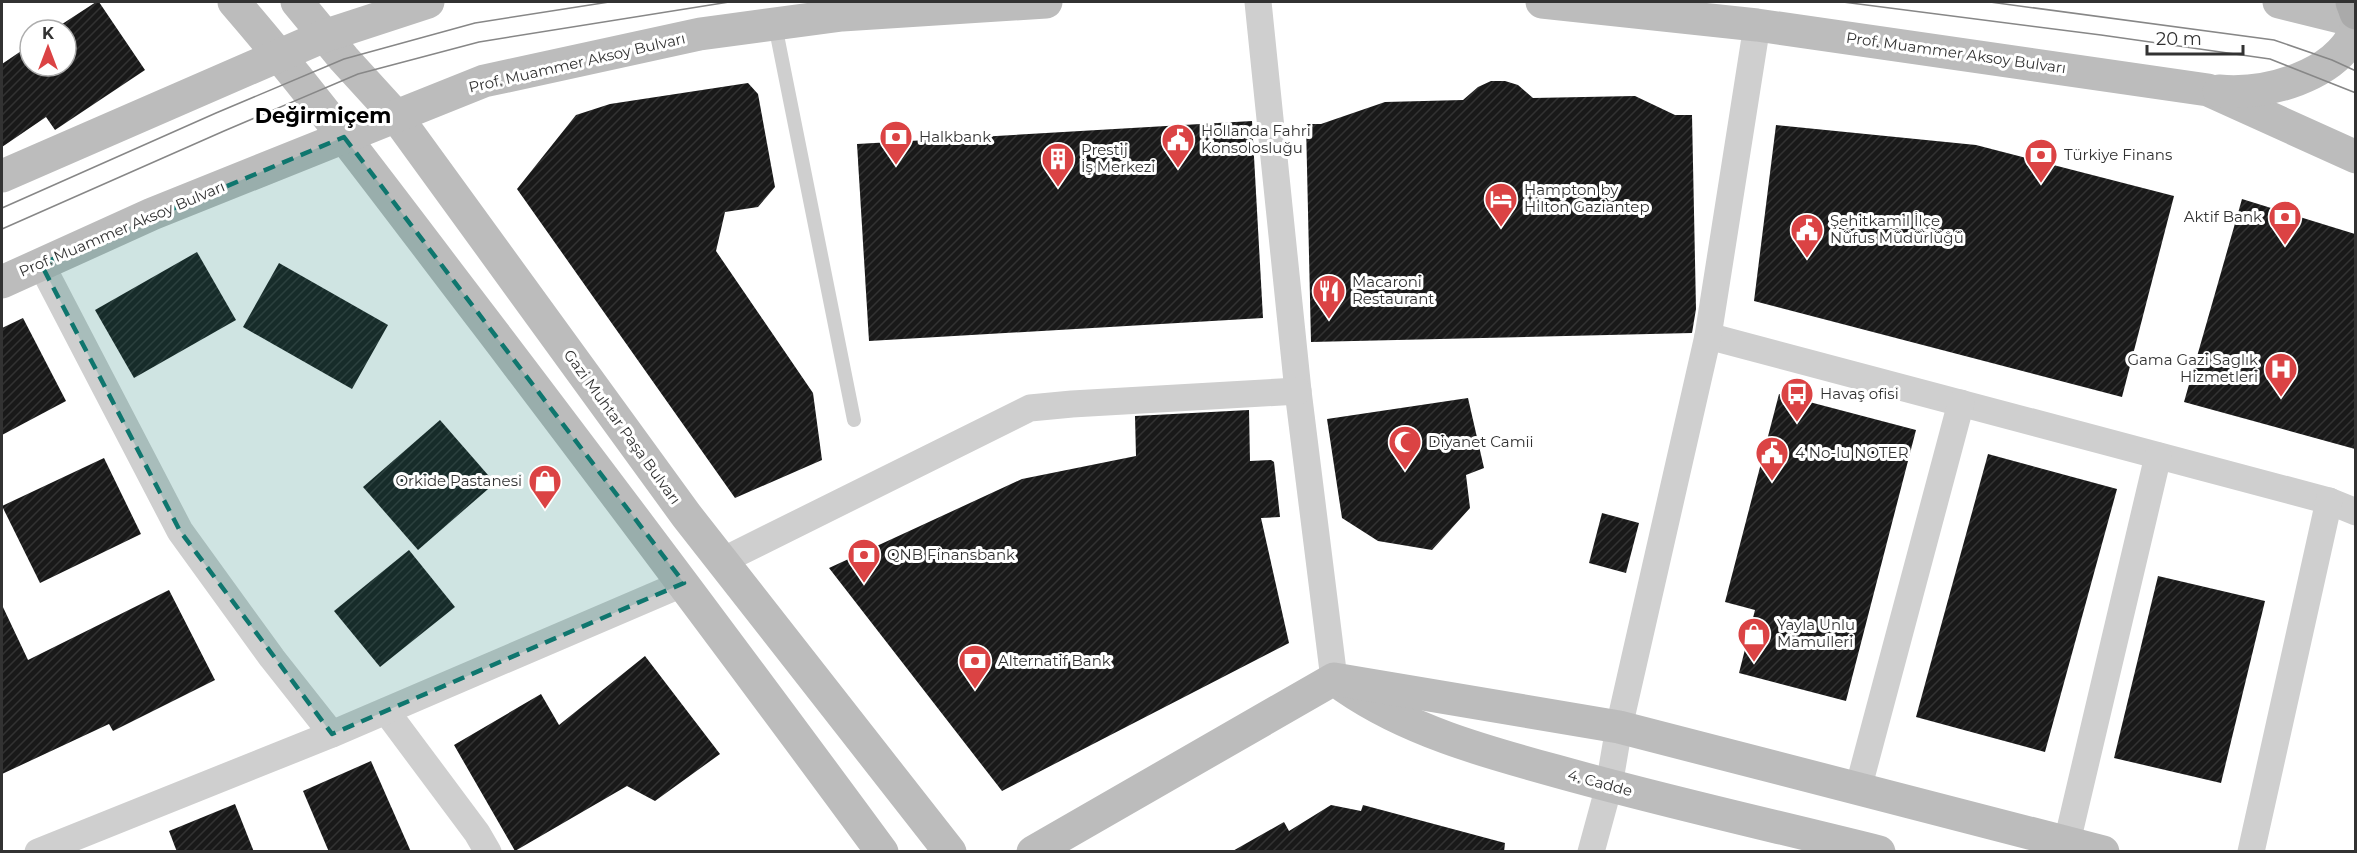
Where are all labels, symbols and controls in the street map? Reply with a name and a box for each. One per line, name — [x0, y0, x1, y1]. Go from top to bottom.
north arrow — [18, 18, 78, 78]
scale bar — [2147, 18, 2243, 56]
text: K — [42, 24, 55, 43]
street label: Prof. Muammer Aksoy Bulvarı — [467, 28, 687, 97]
street label: Prof. Muammer Aksoy Bulvarı — [1845, 28, 2067, 77]
text: 20 m — [2156, 28, 2202, 50]
district label: Değirmiçem — [255, 103, 391, 128]
bank icon: Halkbank — [878, 119, 914, 166]
place label: Hollanda Fahri Konsolosluğu — [1201, 121, 1311, 157]
public building icon: Hollanda Fahri Konsolosluğu — [1160, 122, 1196, 169]
place label: Halkbank — [919, 127, 991, 146]
bank icon: Türkiye Finans — [2023, 137, 2059, 184]
place label: Prestij İş Merkezi — [1081, 140, 1155, 176]
building icon: Prestij İş Merkezi — [1040, 141, 1076, 188]
place label: Türkiye Finans — [2064, 145, 2172, 164]
street label: Prof. Muammer Aksoy Bulvarı — [16, 176, 228, 281]
place label: Hampton by Hilton Gaziantep — [1524, 180, 1650, 216]
hotel icon: Hampton by Hilton Gaziantep — [1483, 181, 1519, 228]
bank icon: Aktif Bank — [2267, 199, 2303, 246]
place label: Aktif Bank — [2184, 207, 2262, 226]
place label: Şehitkamil İlçe Nüfus Müdürlüğü — [1830, 211, 1964, 247]
public building icon: Şehitkamil İlçe Nüfus Müdürlüğü — [1789, 212, 1825, 259]
place label: Macaroni Restaurant — [1352, 272, 1434, 308]
restaurant icon: Macaroni Restaurant — [1311, 273, 1347, 320]
street label: Gazi Muhtar Paşa Bulvarı — [560, 346, 685, 508]
place label: Gama Gazi Saglık Hizmetleri — [2127, 350, 2258, 386]
hospital icon: Gama Gazi Saglık Hizmetleri — [2263, 351, 2299, 398]
bus stop icon: Havaş ofisi — [1779, 376, 1815, 423]
place label: Havaş ofisi — [1820, 384, 1899, 403]
mosque icon: Diyanet Camii — [1387, 424, 1423, 471]
place label: Diyanet Camii — [1428, 432, 1534, 451]
public building icon: 4 No-lu NOTER — [1754, 435, 1790, 482]
place label: 4 No-lu NOTER — [1795, 443, 1909, 462]
shop icon: Orkide Pastanesi — [527, 463, 563, 510]
place label: Orkide Pastanesi — [395, 471, 522, 490]
bank icon: QNB Finansbank — [846, 537, 882, 584]
place label: QNB Finansbank — [887, 545, 1015, 564]
place label: Yayla Unlu Mamulleri — [1777, 615, 1855, 651]
shop icon: Yayla Unlu Mamulleri — [1736, 616, 1772, 663]
bank icon: Alternatif Bank — [957, 643, 993, 690]
place label: Alternatif Bank — [998, 651, 1111, 670]
street label: 4. Cadde — [1566, 765, 1635, 800]

